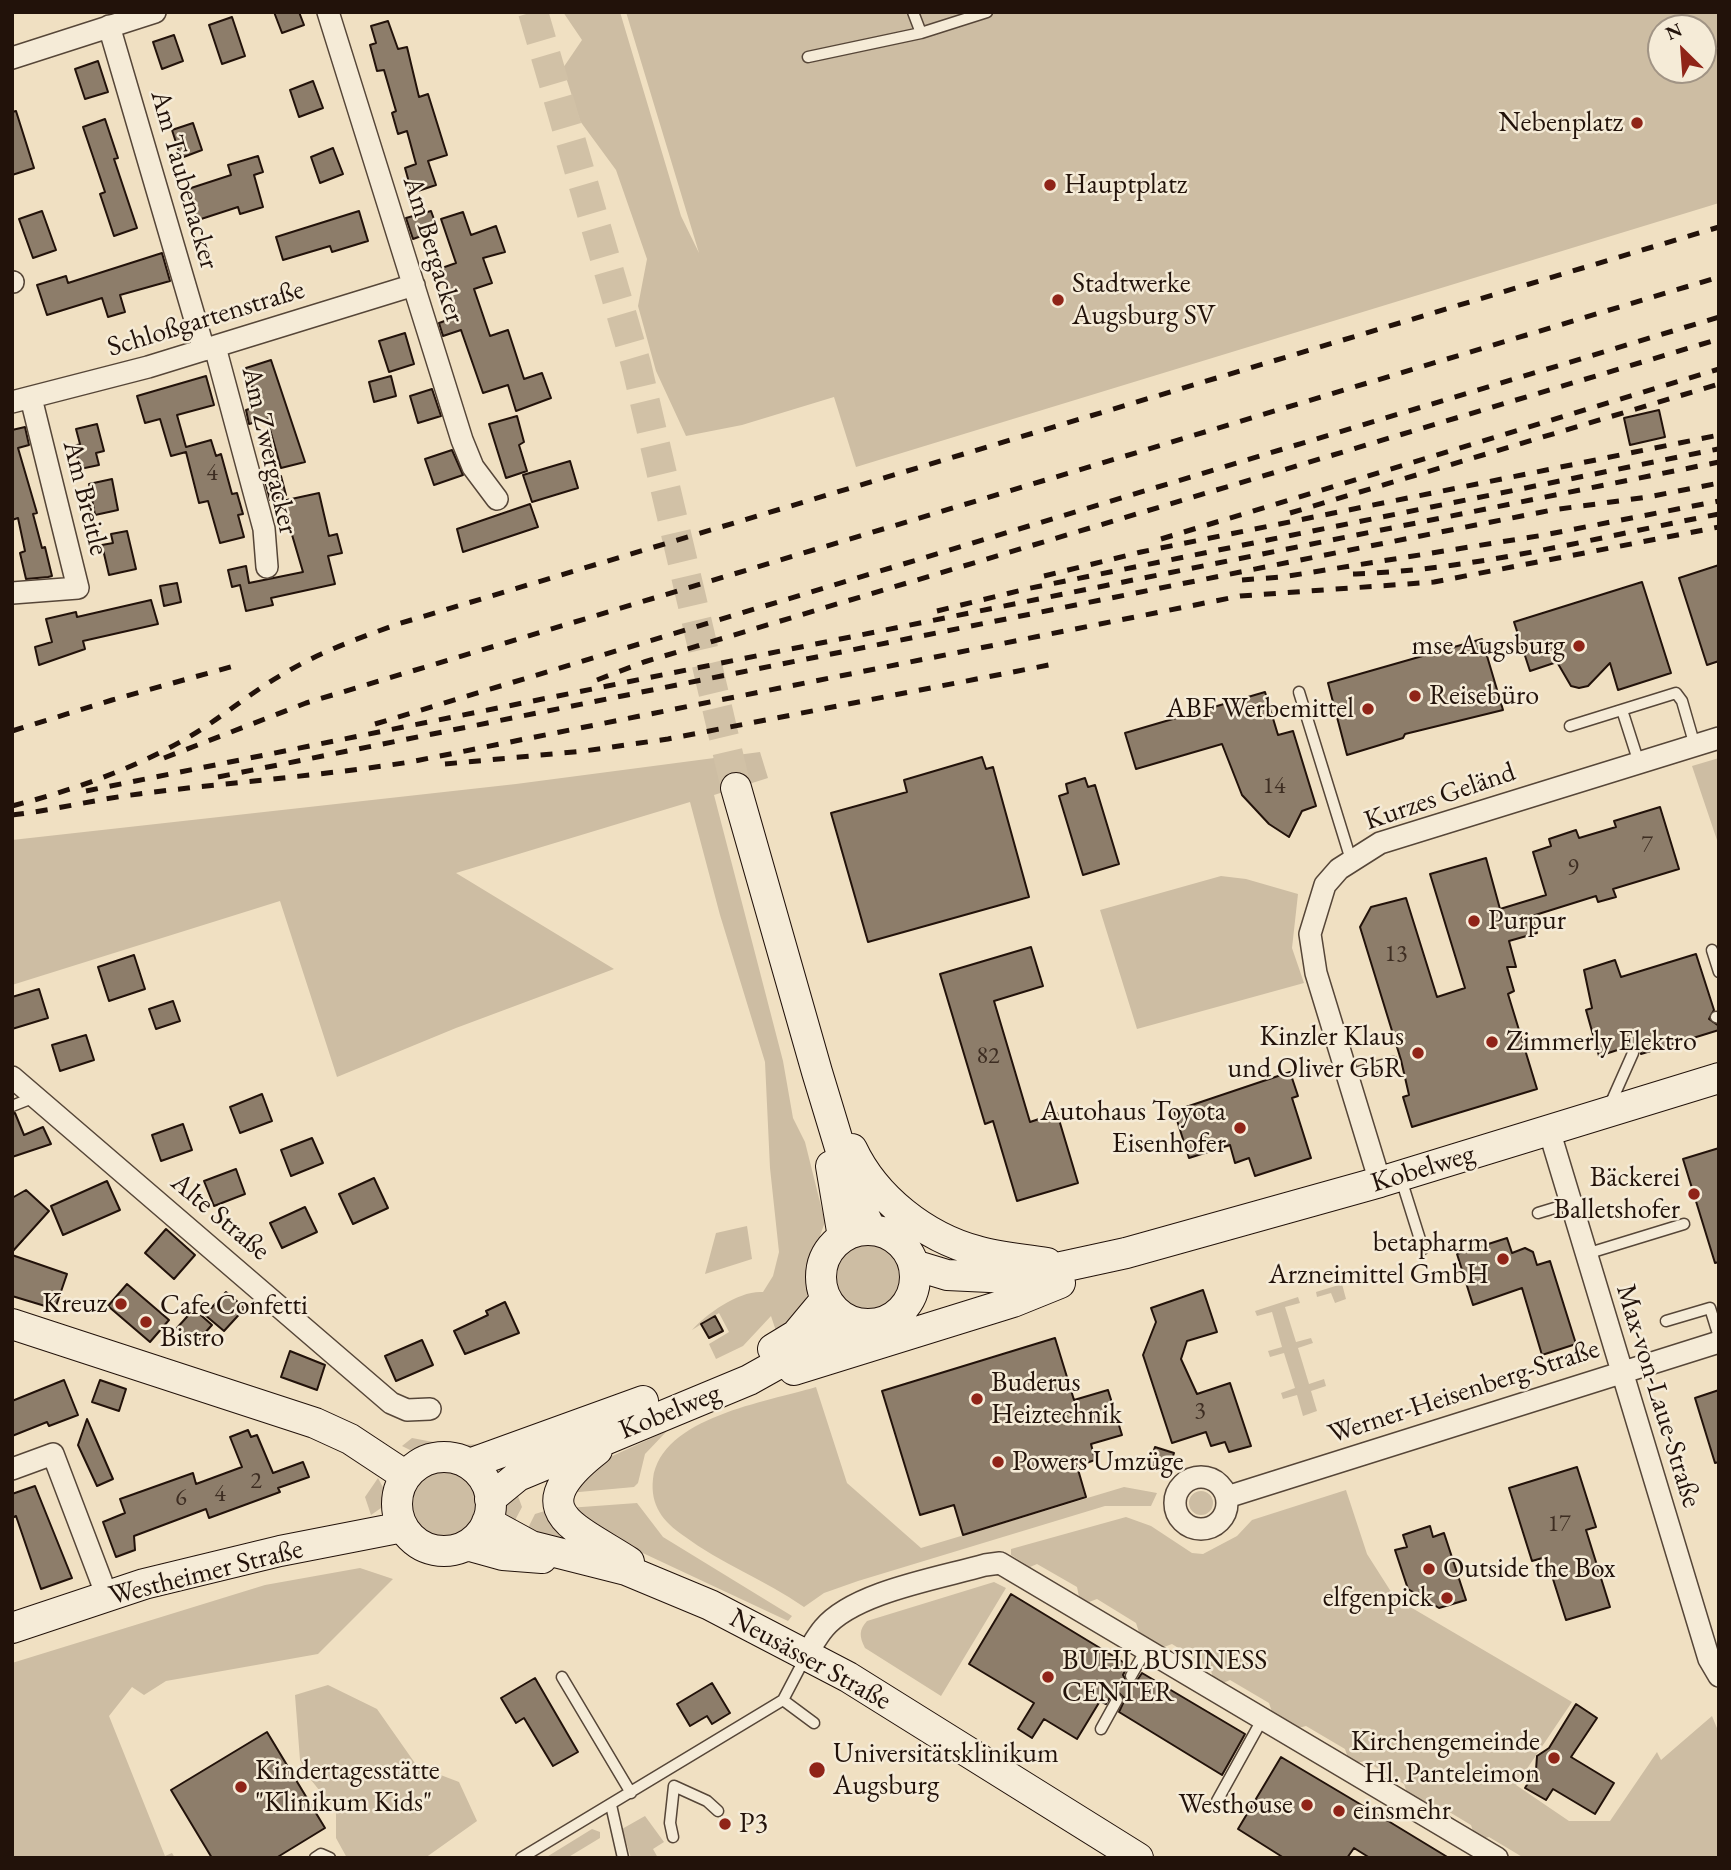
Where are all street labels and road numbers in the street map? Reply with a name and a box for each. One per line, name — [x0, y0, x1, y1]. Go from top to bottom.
street label: Am Taubenacker — [142, 87, 226, 273]
street label: Am Bergacker — [395, 173, 471, 327]
street label: Schloßgartenstraße — [103, 273, 309, 365]
street label: Am Zwergacker — [233, 364, 305, 538]
street label: Am Breitle — [55, 437, 115, 559]
street label: Kurzes Geländ — [1360, 755, 1520, 839]
street label: Kobelweg — [1367, 1137, 1479, 1201]
street label: Alte Straße — [164, 1166, 276, 1268]
street label: Max-von-Laue-Straße — [1608, 1280, 1708, 1512]
street label: Werner-Heisenberg-Straße — [1324, 1332, 1604, 1452]
street label: Kobelweg — [614, 1376, 726, 1448]
street label: Westheimer Straße — [105, 1533, 307, 1613]
street label: Neusässer Straße — [723, 1602, 897, 1718]

